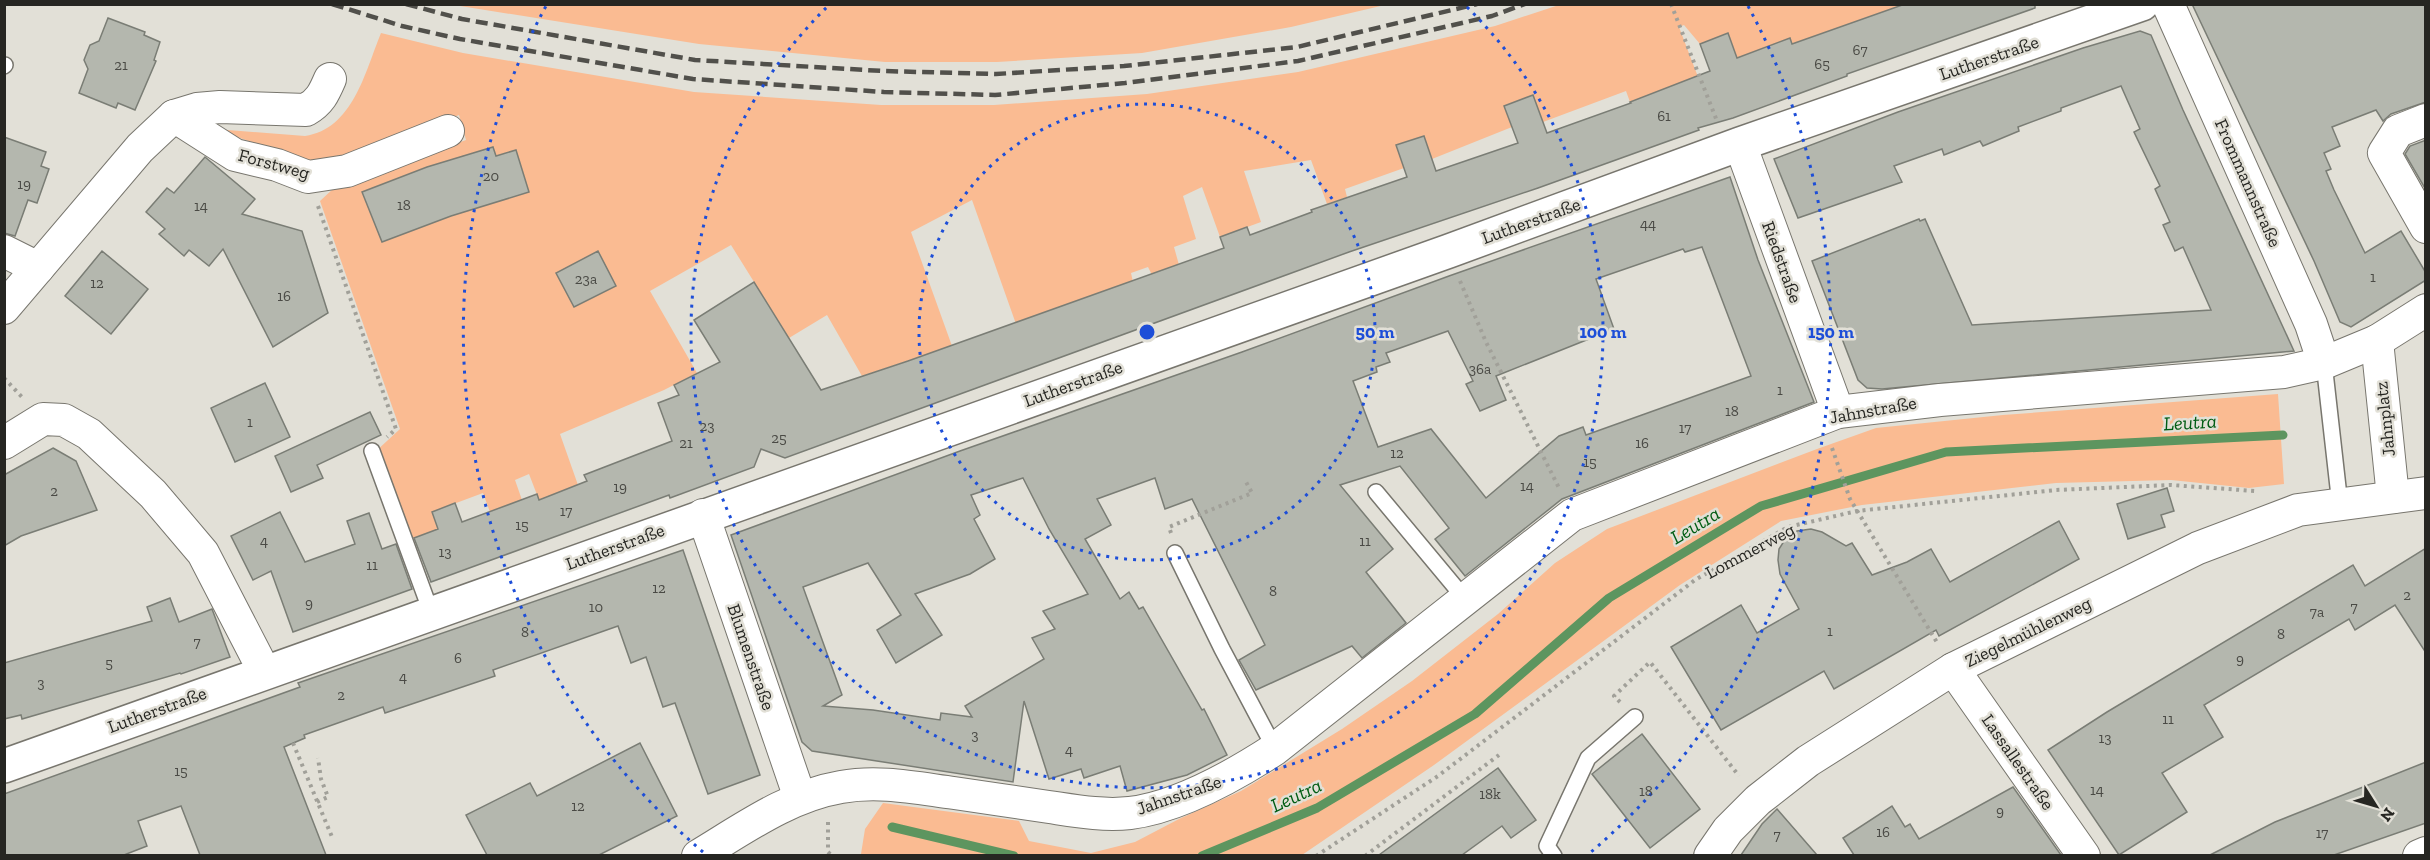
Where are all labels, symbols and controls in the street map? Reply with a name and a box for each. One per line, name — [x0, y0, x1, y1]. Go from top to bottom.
street label: Lutherstraße — [1936, 31, 2042, 85]
house number: 67 — [1852, 41, 1868, 59]
house number: 65 — [1814, 55, 1830, 73]
house number: 21 — [114, 56, 128, 74]
house number: 61 — [1657, 107, 1671, 125]
street label: Frommannstraße — [2210, 115, 2286, 251]
street label: Forstweg — [236, 144, 312, 184]
house number: 20 — [483, 167, 499, 185]
house number: 19 — [17, 175, 31, 193]
street label: Lutherstraße — [1479, 193, 1583, 249]
house number: 18 — [397, 196, 411, 214]
house number: 14 — [194, 197, 208, 215]
house number: 44 — [1640, 215, 1656, 233]
street label: Riedstraße — [1757, 218, 1807, 306]
house number: 1 — [2370, 268, 2376, 286]
house number: 23a — [575, 270, 597, 288]
house number: 12 — [90, 274, 104, 292]
house number: 16 — [277, 287, 291, 305]
text: 50 m — [1356, 321, 1395, 343]
text: 100 m — [1579, 321, 1627, 343]
text: 150 m — [1808, 321, 1854, 343]
centre of rings — [1137, 322, 1157, 342]
street label: Lutherstraße — [1021, 356, 1125, 412]
house number: 36a — [1469, 360, 1491, 378]
street label: Jahnplatz — [2370, 380, 2400, 458]
house number: 1 — [1777, 381, 1783, 399]
street label: Jahnstraße — [1828, 392, 1918, 428]
house number: 18 — [1725, 402, 1739, 420]
water label: Leutra — [2163, 409, 2217, 435]
house number: 1 — [247, 413, 253, 431]
house number: 23 — [699, 417, 715, 435]
house number: 17 — [1679, 419, 1691, 437]
house number: 25 — [771, 429, 787, 447]
house number: 21 — [679, 434, 693, 452]
house number: 16 — [1635, 434, 1649, 452]
house number: 12 — [1390, 444, 1404, 462]
house number: 15 — [1583, 453, 1597, 471]
house number: 14 — [1520, 477, 1534, 495]
house number: 19 — [613, 478, 627, 496]
house number: 2 — [50, 482, 58, 500]
water label: Leutra — [1666, 501, 1724, 549]
house number: 17 — [560, 502, 572, 520]
house number: 15 — [515, 516, 529, 534]
street label: Lommerweg — [1702, 518, 1799, 584]
street label: Lutherstraße — [563, 519, 667, 575]
house number: 4 — [260, 532, 268, 550]
house number: 11 — [1359, 532, 1371, 550]
house number: 13 — [438, 543, 452, 561]
house number: 11 — [366, 556, 378, 574]
house number: 12 — [652, 579, 666, 597]
house number: 8 — [1269, 582, 1277, 600]
house number: 2 — [2403, 586, 2411, 604]
street label: Ziegelmühlenweg — [1961, 592, 2095, 672]
house number: 9 — [305, 594, 313, 612]
house number: 10 — [589, 598, 603, 616]
house number: 7 — [2350, 598, 2358, 616]
street label: Blumenstraße — [723, 601, 779, 713]
house number: 7a — [2310, 603, 2324, 621]
house number: 1 — [1827, 622, 1833, 640]
house number: 8 — [521, 623, 529, 641]
house number: 8 — [2277, 625, 2285, 643]
house number: 7 — [193, 633, 201, 651]
house number: 6 — [454, 649, 462, 667]
house number: 9 — [2236, 650, 2244, 668]
house number: 5 — [105, 654, 113, 672]
house number: 4 — [399, 668, 407, 686]
house number: 3 — [37, 674, 45, 692]
street label: Lutherstraße — [105, 682, 209, 738]
house number: 2 — [337, 686, 345, 704]
street label: Lassallestraße — [1977, 710, 2059, 814]
house number: 11 — [2162, 710, 2174, 728]
house number: 3 — [971, 726, 979, 744]
house number: 13 — [2098, 729, 2112, 747]
house number: 4 — [1065, 741, 1073, 759]
house number: 15 — [174, 762, 188, 780]
street label: Jahnstraße — [1134, 770, 1224, 820]
water label: Leutra — [1267, 773, 1325, 817]
north arrow — [2346, 776, 2406, 836]
house number: 14 — [2090, 781, 2104, 799]
house number: 18 — [1639, 782, 1653, 800]
house number: 18k — [1479, 785, 1501, 803]
house number: 12 — [571, 797, 585, 815]
house number: 9 — [1996, 802, 2004, 820]
text: N — [2376, 804, 2399, 825]
house number: 16 — [1876, 823, 1890, 841]
house number: 17 — [2316, 824, 2328, 842]
house number: 7 — [1773, 826, 1781, 844]

